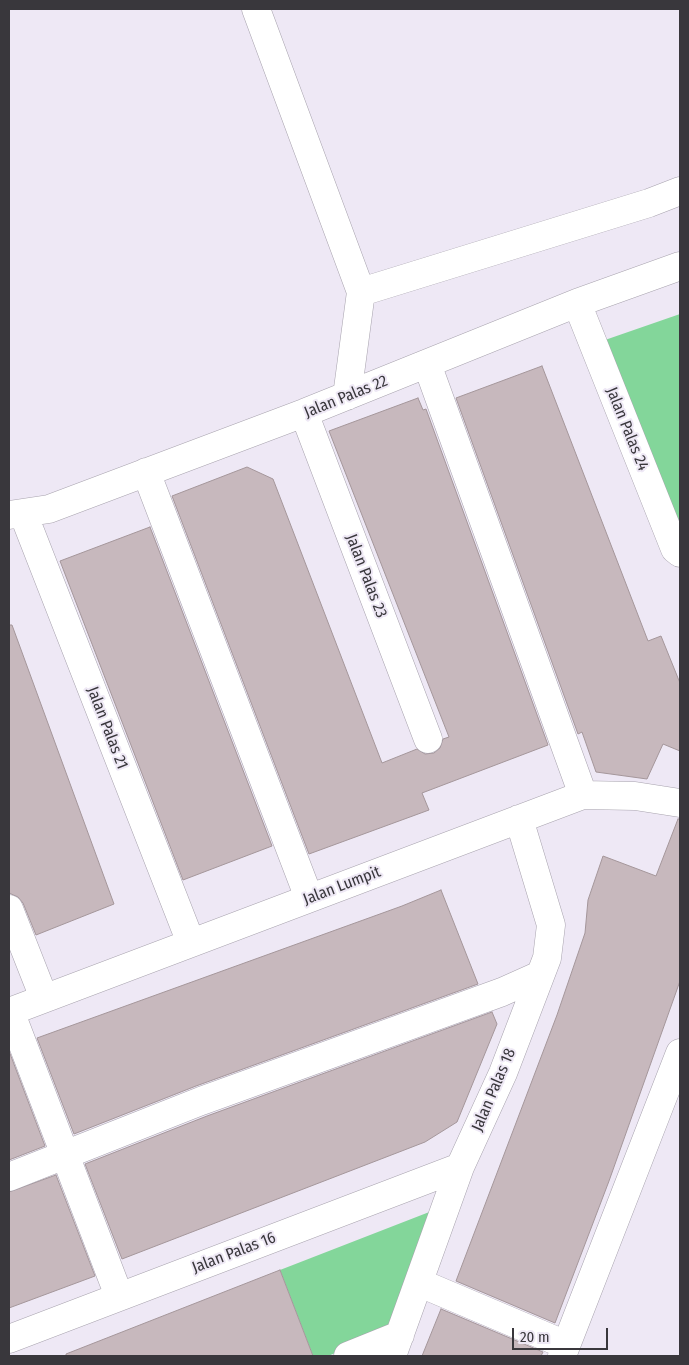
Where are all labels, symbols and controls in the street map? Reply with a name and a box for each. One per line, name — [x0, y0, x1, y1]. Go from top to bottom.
street label: Jalan Palas 22 — [302, 372, 390, 422]
street label: Jalan Palas 24 — [602, 384, 652, 474]
street label: Jalan Palas 23 — [341, 531, 391, 621]
street label: Jalan Palas 21 — [82, 684, 132, 772]
street label: Jalan Lumpit — [301, 862, 383, 910]
street label: Jalan Palas 18 — [468, 1046, 520, 1134]
street label: Jalan Palas 16 — [189, 1228, 279, 1278]
scale bar — [514, 1318, 610, 1350]
text: 20 m — [520, 1328, 550, 1346]

